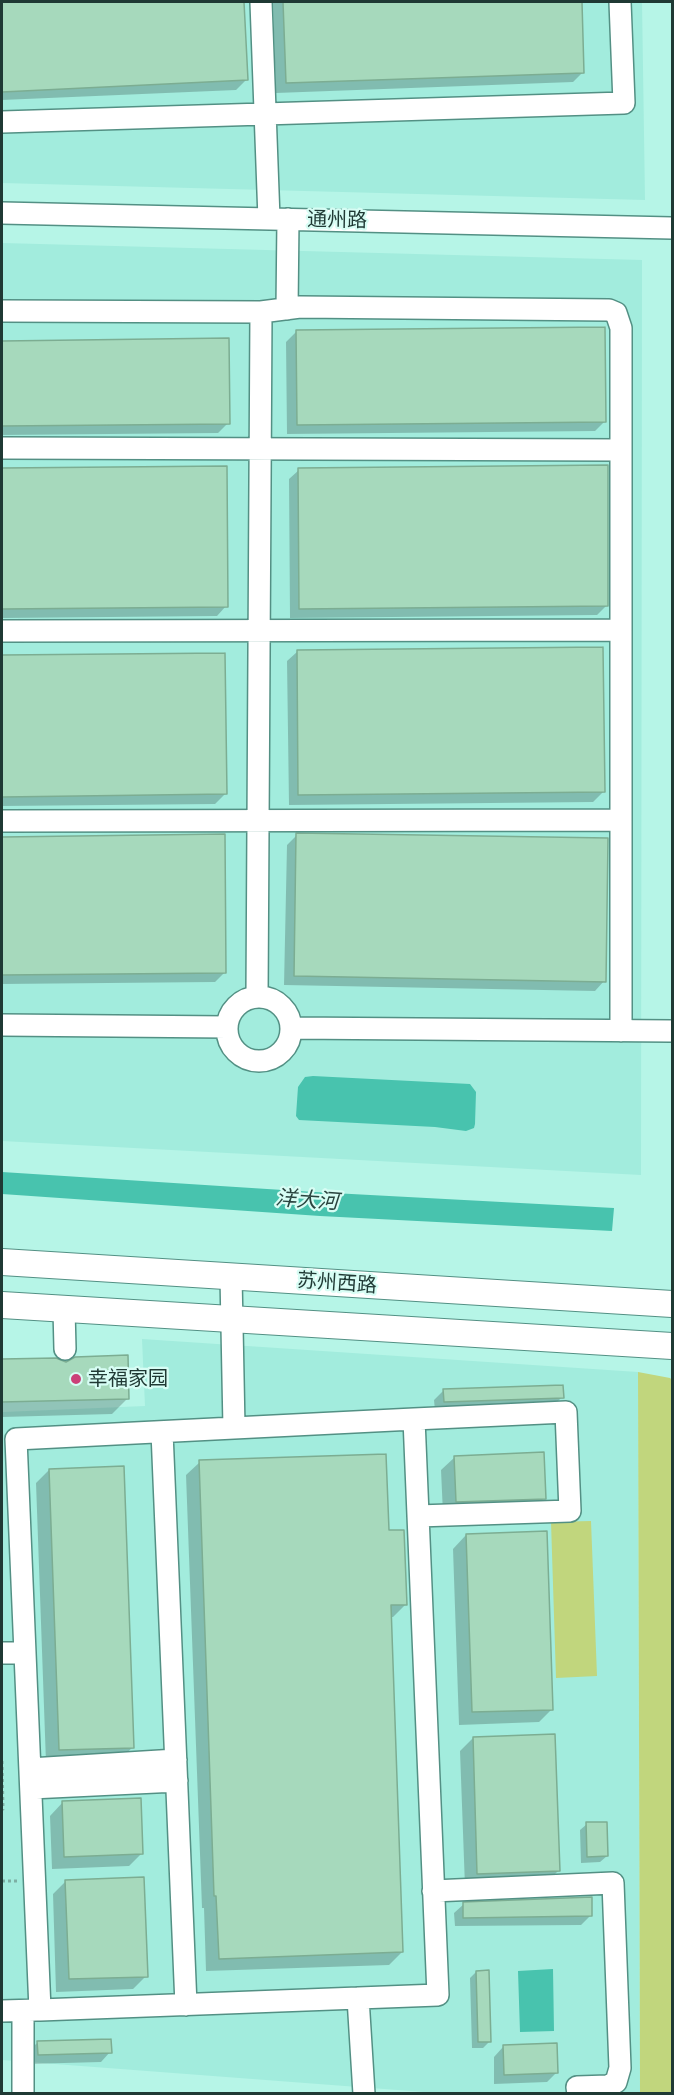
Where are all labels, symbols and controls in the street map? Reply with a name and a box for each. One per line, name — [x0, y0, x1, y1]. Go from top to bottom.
street label: 通州路 — [307, 207, 367, 233]
water label: 洋大河 — [275, 1185, 339, 1215]
street label: 苏州西路 — [296, 1268, 378, 1298]
place label: 幸福家园 — [88, 1367, 168, 1391]
marker: 幸福家园 — [69, 1372, 83, 1386]

